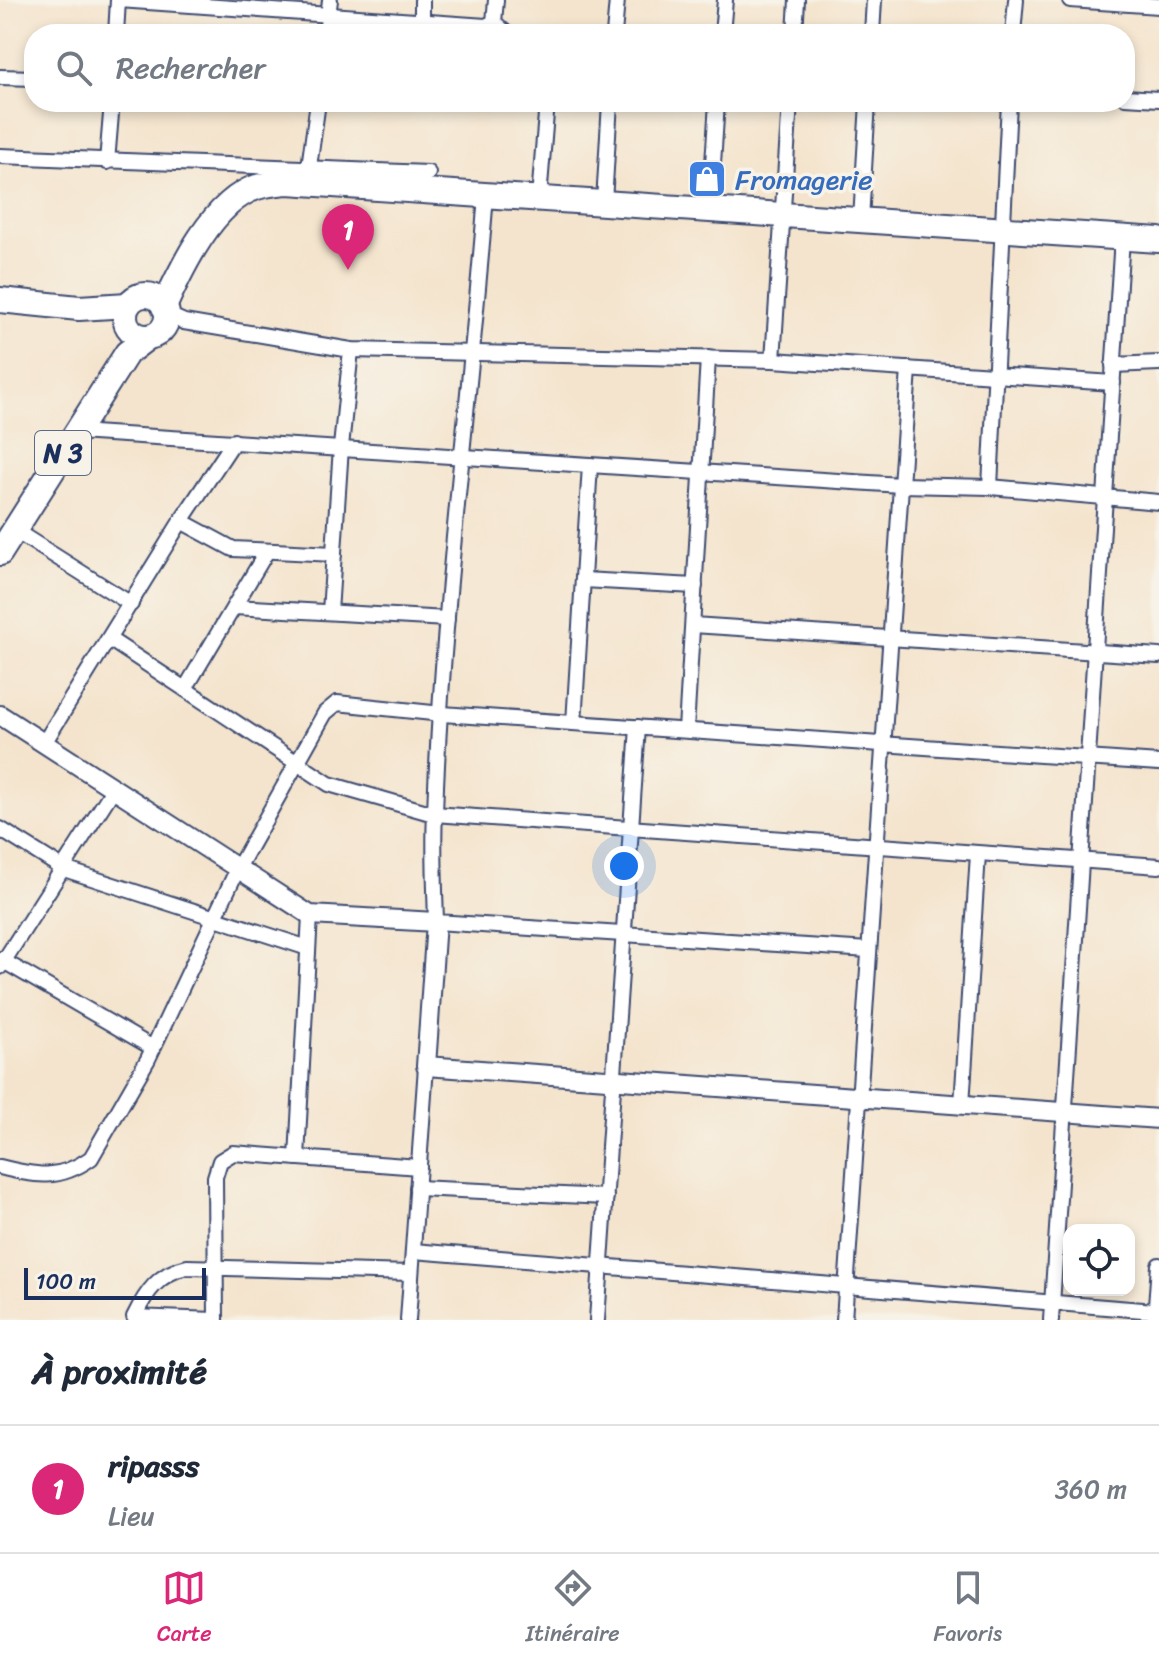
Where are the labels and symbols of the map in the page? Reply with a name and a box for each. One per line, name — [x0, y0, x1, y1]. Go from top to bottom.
place label: Fromagerie — [735, 155, 873, 204]
shop icon: Fromagerie — [686, 158, 728, 200]
pin: 1 — [322, 204, 374, 270]
road number: N 3 — [35, 431, 91, 475]
your location — [604, 846, 644, 886]
scale bar — [24, 1264, 206, 1300]

